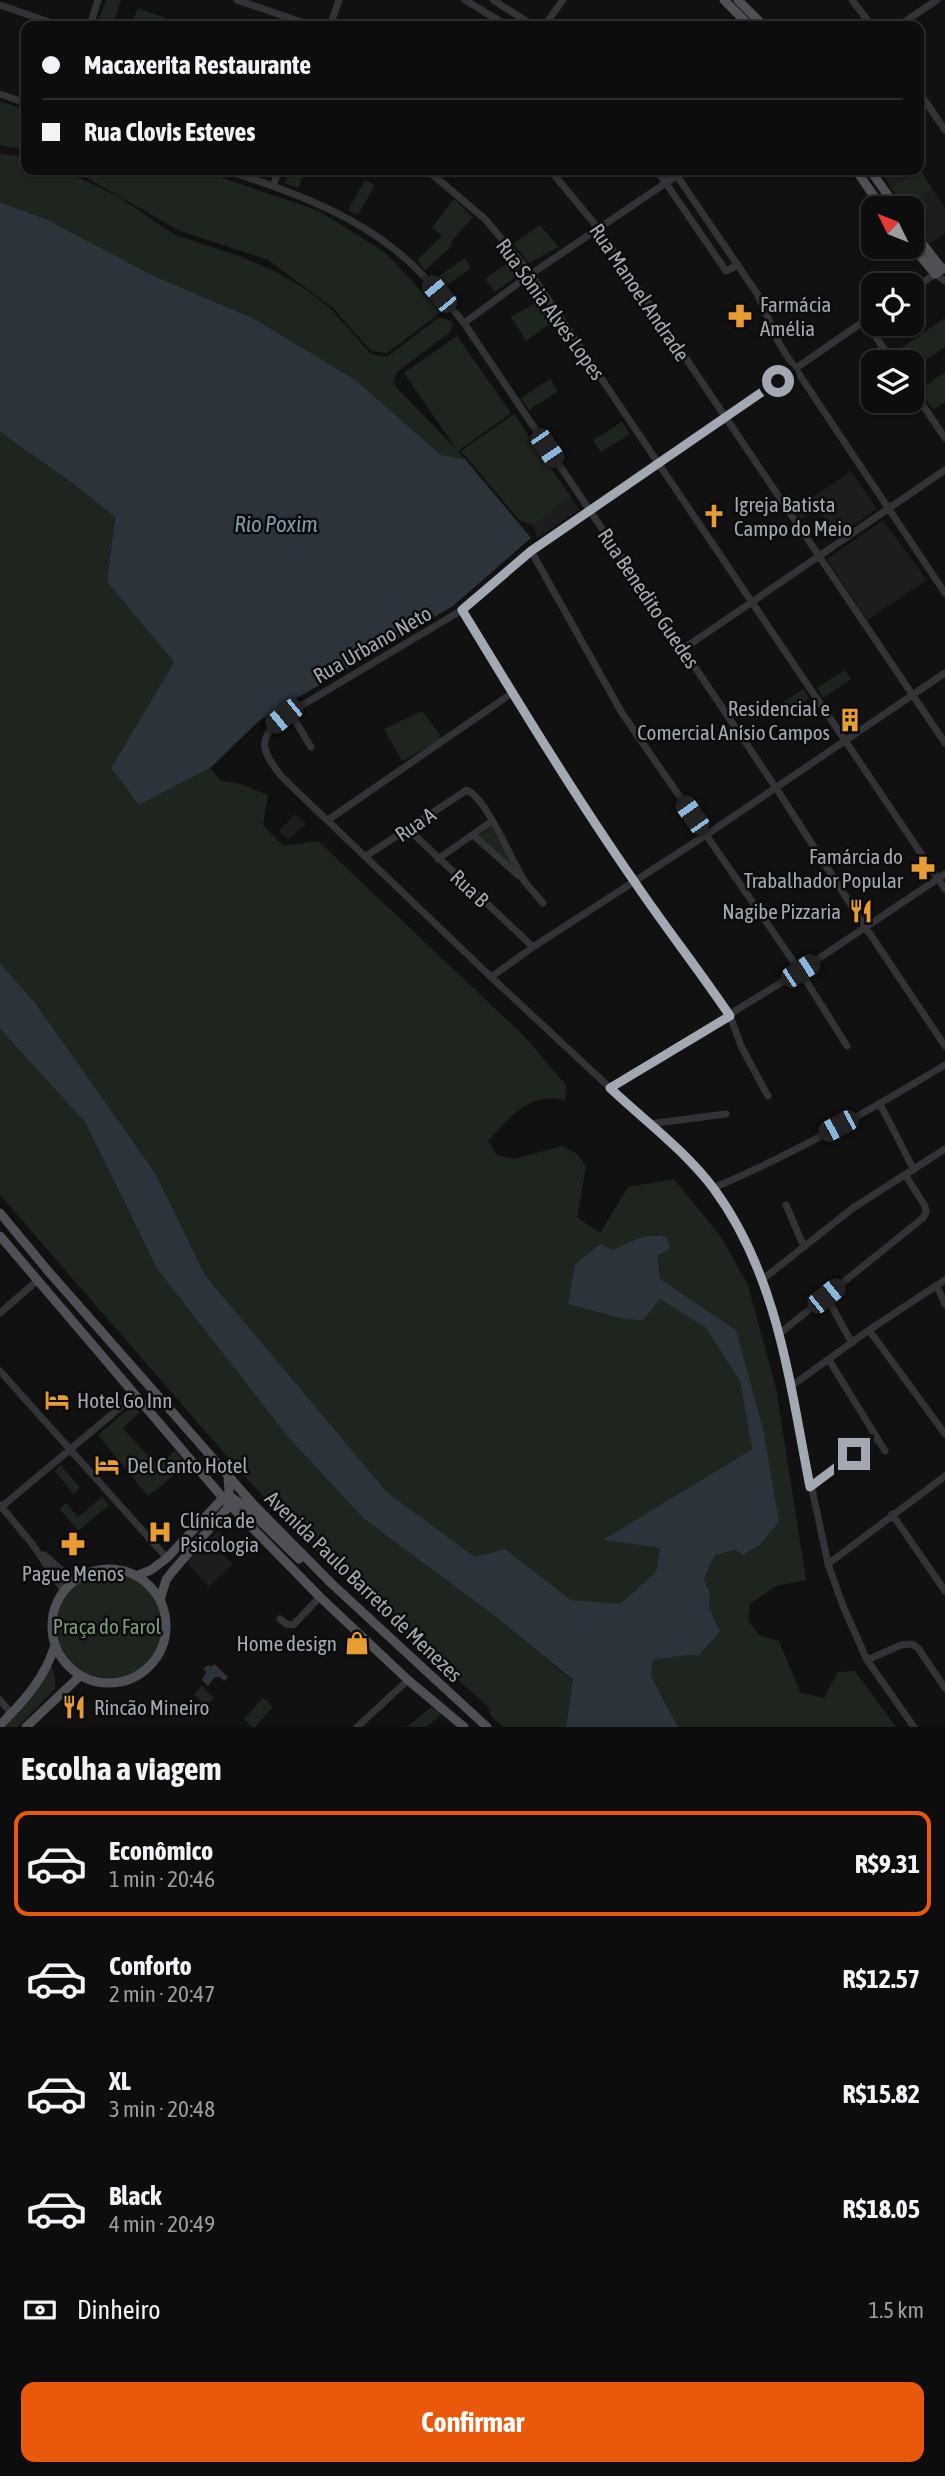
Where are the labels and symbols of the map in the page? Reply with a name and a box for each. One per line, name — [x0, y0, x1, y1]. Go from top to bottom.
north arrow — [861, 196, 924, 259]
street label: Rua Manoel Andrade — [585, 219, 695, 365]
street label: Rua Sônia Alves Lopes — [492, 234, 610, 384]
car — [418, 271, 461, 317]
place label: Farmácia Amélia — [760, 292, 831, 340]
pharmacy icon: Farmácia Amélia — [726, 302, 754, 330]
route start — [762, 365, 794, 397]
car — [527, 425, 568, 471]
place label: Igreja Batista Campo do Meio — [734, 492, 852, 540]
church icon: Igreja Batista Campo do Meio — [700, 502, 728, 530]
water label: Rio Poxim — [234, 511, 318, 537]
street label: Rua Benedito Guedes — [593, 524, 705, 672]
street label: Rua Urbano Neto — [309, 601, 435, 687]
car — [262, 695, 307, 737]
place label: Residencial e Comercial Anísio Campos — [637, 696, 830, 744]
building icon: Residencial e Comercial Anísio Campos — [836, 706, 864, 734]
car — [672, 792, 713, 838]
street label: Rua A — [390, 801, 440, 846]
place label: Famárcia do Trabalhador Popular — [744, 844, 904, 892]
pharmacy icon: Famárcia do Trabalhador Popular — [909, 854, 937, 882]
street label: Rua B — [446, 864, 494, 912]
restaurant icon: Nagibe Pizzaria — [847, 897, 875, 925]
place label: Nagibe Pizzaria — [722, 899, 841, 923]
car — [777, 951, 824, 991]
car — [815, 1107, 862, 1145]
car — [804, 1275, 849, 1317]
hotel icon: Hotel Go Inn — [43, 1386, 71, 1414]
place label: Hotel Go Inn — [77, 1388, 173, 1412]
route end — [838, 1438, 870, 1470]
hotel icon: Del Canto Hotel — [93, 1451, 121, 1479]
place label: Del Canto Hotel — [127, 1453, 248, 1477]
street label: Avenida Paulo Barreto de Menezes — [261, 1486, 467, 1686]
place label: Clínica de Psicologia — [180, 1508, 259, 1556]
hospital icon: Clínica de Psicologia — [146, 1518, 174, 1546]
pharmacy icon: Pague Menos — [59, 1530, 87, 1558]
place label: Pague Menos — [22, 1561, 124, 1585]
park label: Praça do Farol — [53, 1614, 162, 1638]
shop icon: Home design — [343, 1629, 371, 1657]
place label: Home design — [236, 1631, 337, 1655]
restaurant icon: Rincão Mineiro — [60, 1693, 88, 1721]
place label: Rincão Mineiro — [94, 1695, 209, 1719]

